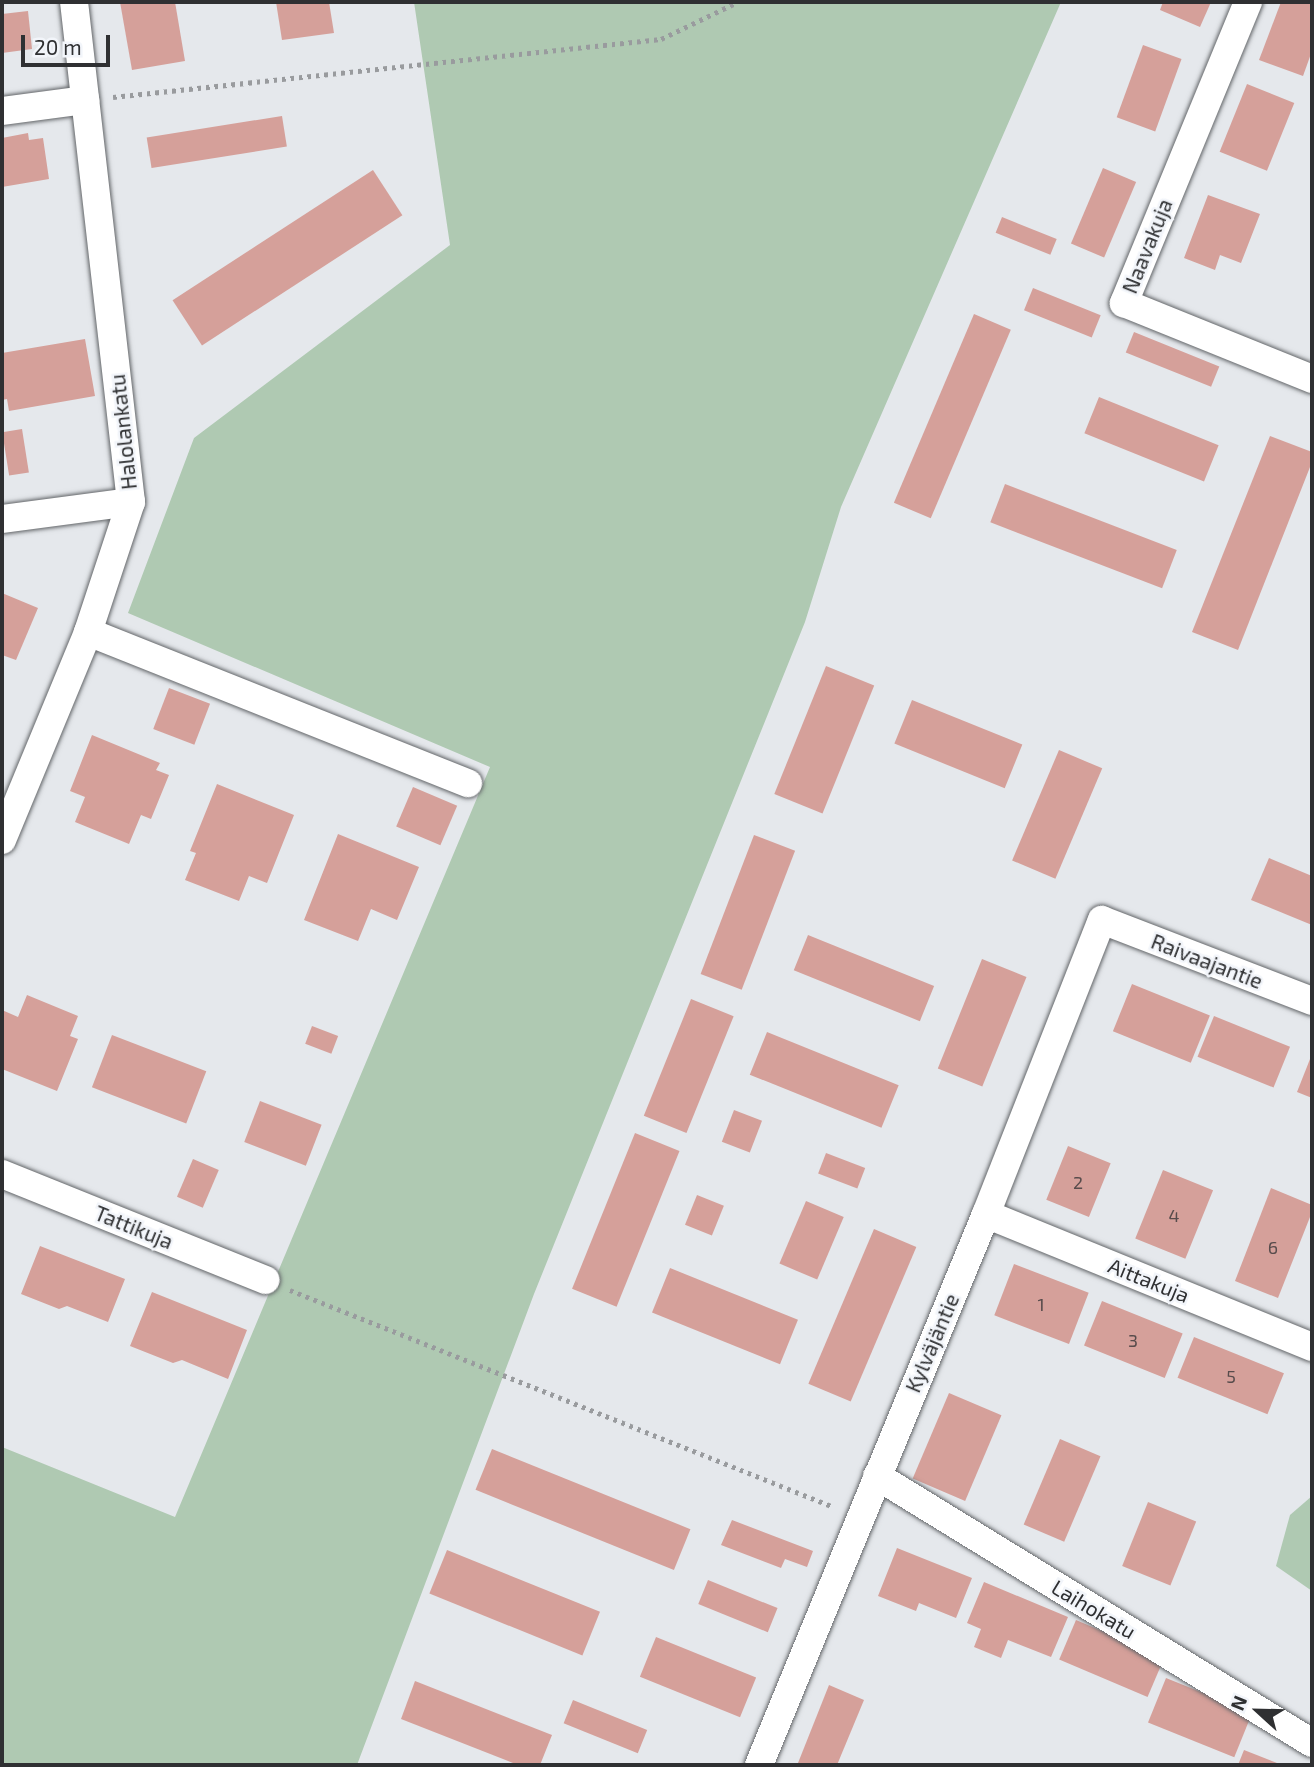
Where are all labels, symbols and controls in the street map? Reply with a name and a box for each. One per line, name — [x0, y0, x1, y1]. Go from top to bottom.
scale bar — [24, 21, 114, 65]
text: 20 m — [34, 34, 82, 59]
street label: Naavakuja — [1117, 195, 1177, 297]
street label: Halolankatu — [104, 373, 142, 491]
street label: Raivaajantie — [1148, 928, 1266, 994]
house number: 2 — [1073, 1171, 1083, 1193]
street label: Tattikuja — [91, 1200, 177, 1254]
house number: 4 — [1168, 1204, 1180, 1226]
house number: 6 — [1268, 1236, 1278, 1258]
street label: Aittakuja — [1105, 1252, 1193, 1308]
street label: Kylväjäntie — [900, 1290, 964, 1396]
house number: 1 — [1037, 1293, 1045, 1315]
house number: 3 — [1128, 1329, 1138, 1351]
house number: 5 — [1226, 1365, 1236, 1387]
street label: Laihokatu — [1047, 1574, 1141, 1644]
north arrow — [1223, 1676, 1293, 1746]
text: N — [1225, 1692, 1251, 1714]

